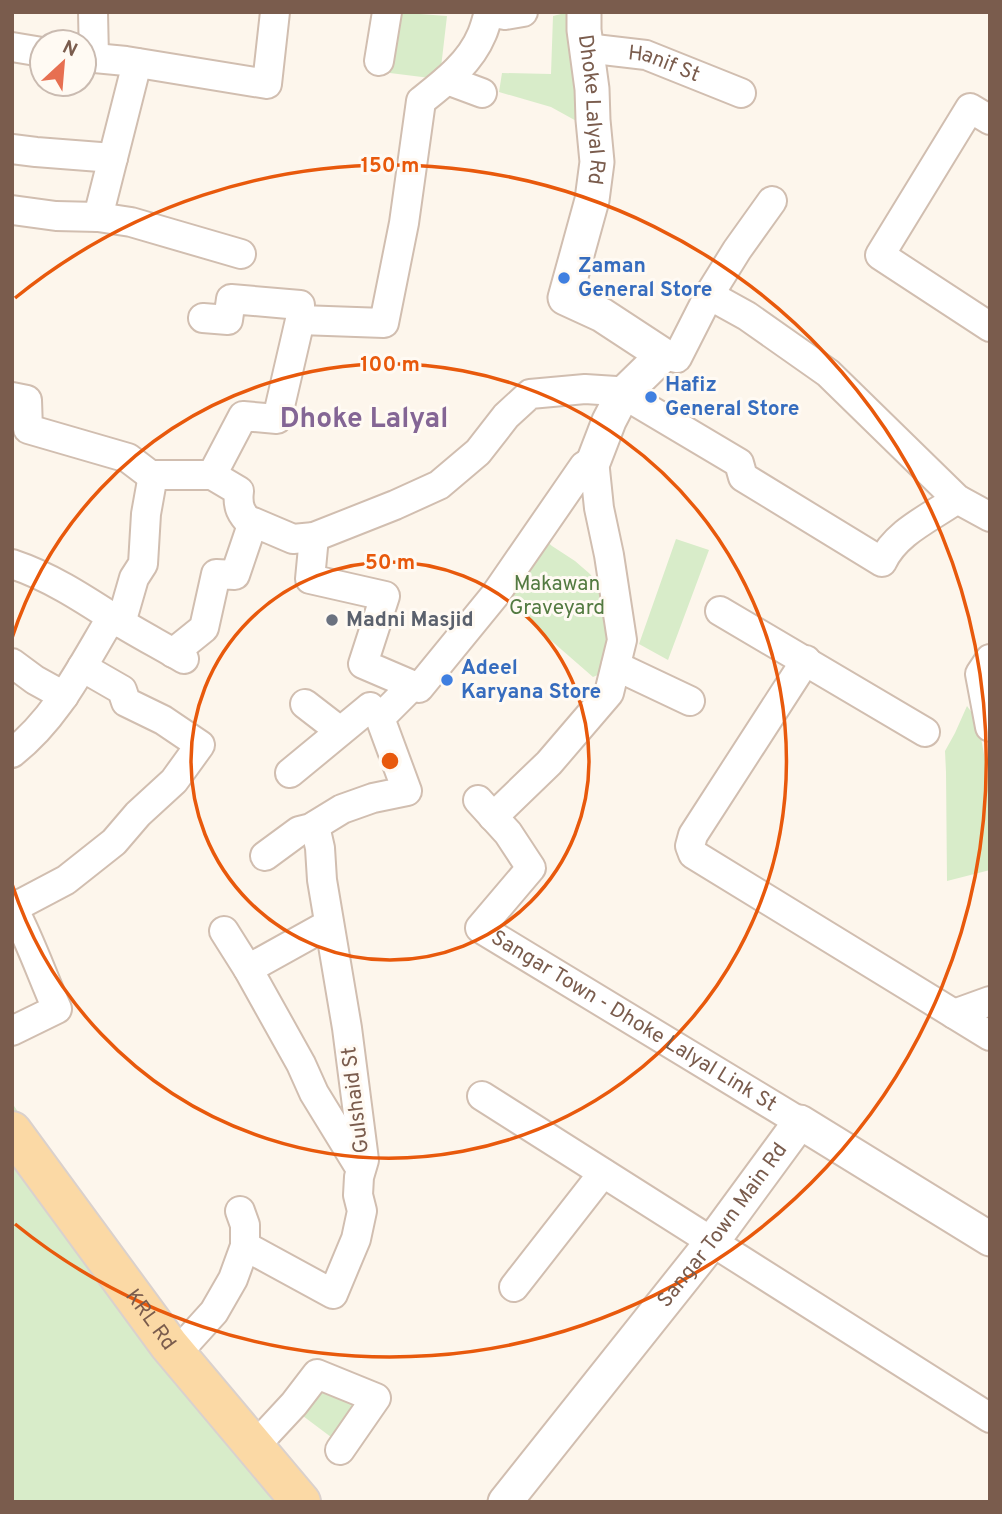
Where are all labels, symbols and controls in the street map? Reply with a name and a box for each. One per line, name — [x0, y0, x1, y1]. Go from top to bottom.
north arrow — [28, 28, 98, 98]
street label: Dhoke Lalyal Rd — [571, 33, 611, 186]
text: N — [58, 36, 81, 63]
street label: Hanif St — [627, 40, 704, 89]
text: 150 m — [361, 153, 419, 180]
place label: Zaman General Store — [578, 253, 712, 304]
marker: Zaman General Store — [556, 270, 572, 286]
text: 100 m — [360, 352, 420, 379]
place label: Hafiz General Store — [665, 372, 799, 423]
marker: Hafiz General Store — [643, 389, 659, 405]
district label: Dhoke Lalyal — [280, 402, 448, 438]
text: 50 m — [365, 550, 415, 577]
park label: Makawan Graveyard — [509, 571, 605, 622]
place label: Madni Masjid — [346, 607, 474, 634]
marker: Madni Masjid — [324, 612, 340, 628]
place label: Adeel Karyana Store — [461, 655, 601, 706]
marker: Adeel Karyana Store — [439, 672, 455, 688]
centre of rings — [378, 749, 402, 773]
street label: Sangar Town - Dhoke Lalyal Link St — [486, 924, 782, 1118]
street label: Gulshaid St — [336, 1045, 376, 1155]
street label: Sangar Town Main Rd — [651, 1138, 794, 1313]
street label: KRL Rd — [119, 1284, 182, 1356]

